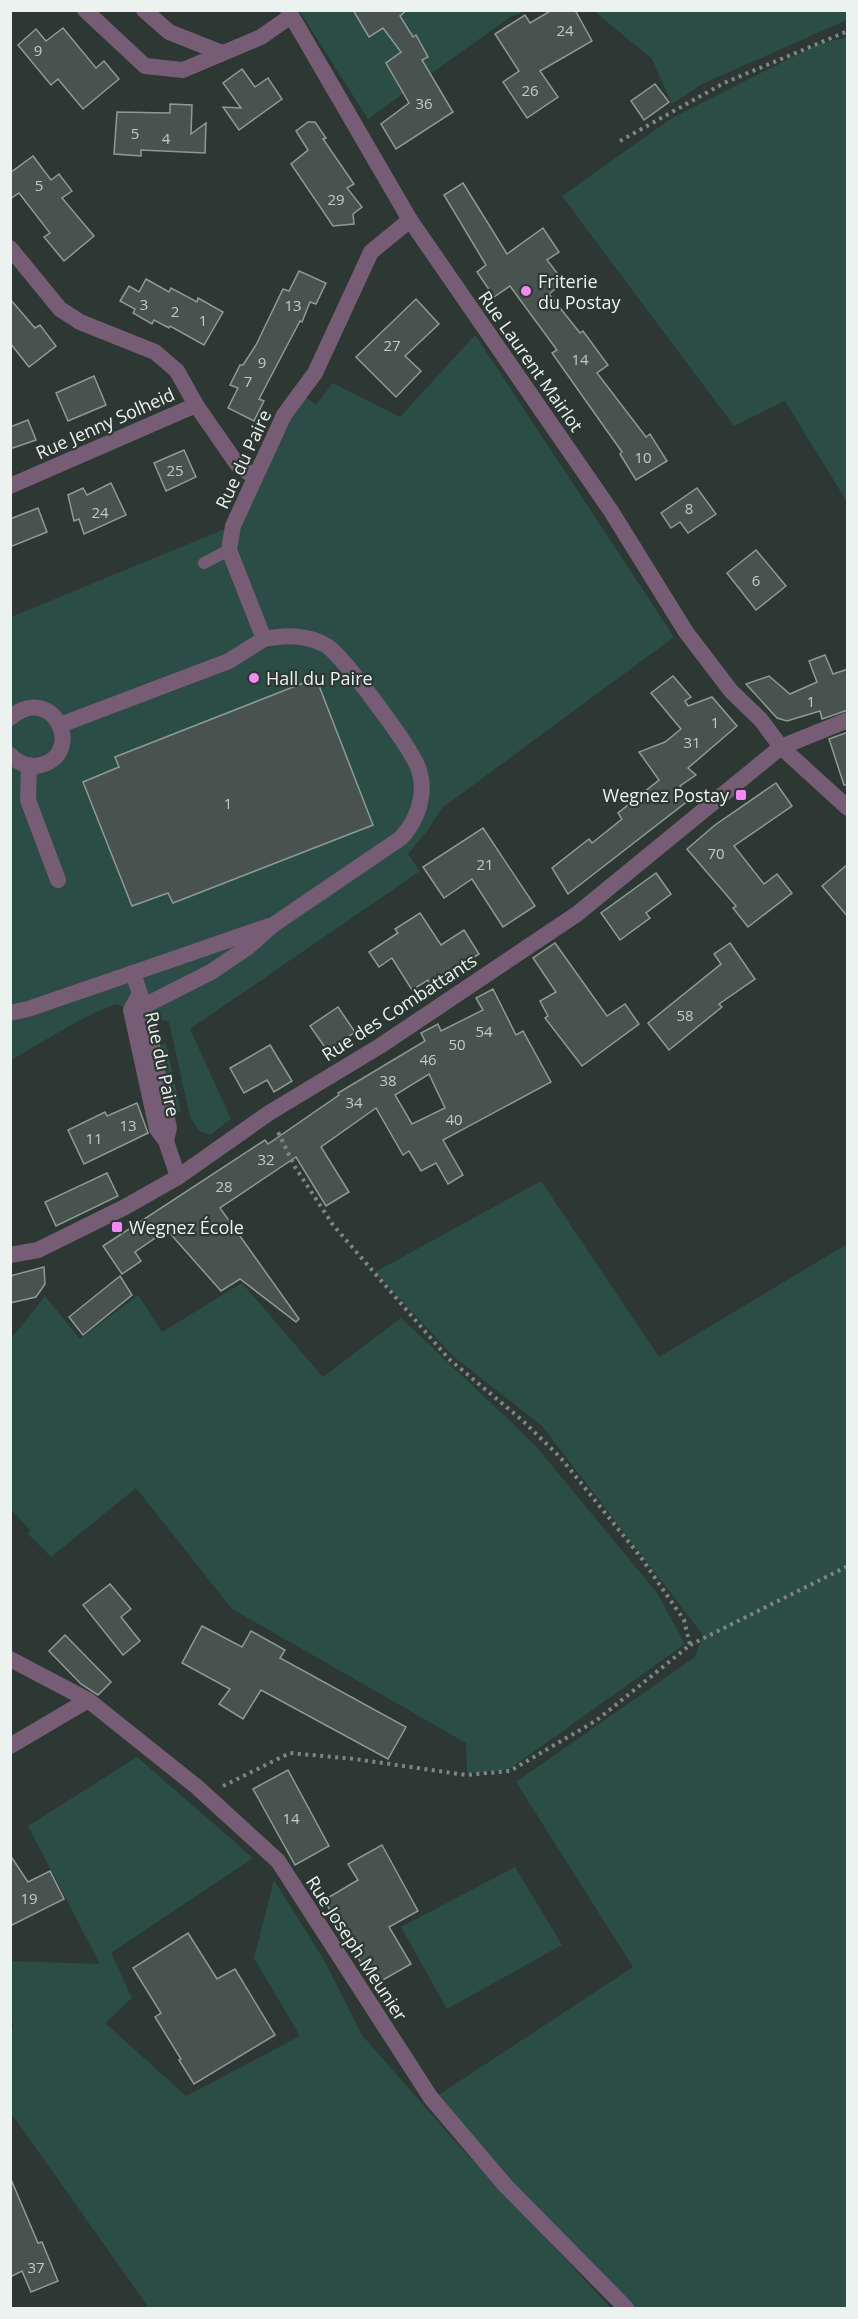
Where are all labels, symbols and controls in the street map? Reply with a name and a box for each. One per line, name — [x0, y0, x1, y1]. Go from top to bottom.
house number: 24 — [556, 20, 574, 40]
house number: 9 — [34, 40, 42, 60]
house number: 26 — [521, 80, 539, 100]
house number: 36 — [415, 93, 433, 113]
house number: 5 — [131, 123, 139, 143]
house number: 4 — [162, 128, 171, 148]
house number: 5 — [35, 175, 43, 195]
house number: 29 — [327, 189, 345, 209]
place label: Friterie du Postay — [538, 269, 621, 314]
marker: Friterie du Postay — [519, 284, 533, 298]
street label: Rue Laurent Mairlot — [473, 286, 589, 436]
house number: 3 — [140, 294, 148, 314]
house number: 13 — [284, 295, 302, 315]
house number: 2 — [171, 301, 179, 321]
house number: 1 — [199, 310, 207, 330]
house number: 27 — [383, 335, 401, 355]
house number: 14 — [571, 349, 589, 369]
house number: 9 — [258, 352, 266, 372]
house number: 7 — [244, 371, 252, 391]
street label: Rue Jenny Solheid — [32, 382, 178, 464]
street label: Rue du Paire — [210, 406, 276, 512]
house number: 10 — [634, 447, 652, 467]
house number: 25 — [166, 460, 184, 480]
house number: 8 — [685, 498, 693, 518]
house number: 24 — [91, 502, 109, 522]
house number: 6 — [752, 570, 760, 590]
place label: Hall du Paire — [266, 666, 373, 690]
marker: Hall du Paire — [247, 671, 261, 685]
house number: 1 — [807, 691, 815, 711]
house number: 1 — [711, 712, 719, 732]
house number: 31 — [683, 732, 701, 752]
place label: Wegnez Postay — [603, 783, 730, 807]
marker: Wegnez Postay — [734, 788, 748, 802]
house number: 1 — [224, 793, 232, 813]
house number: 70 — [707, 843, 725, 863]
house number: 21 — [476, 854, 494, 874]
street label: Rue des Combattants — [317, 948, 481, 1066]
house number: 58 — [676, 1005, 694, 1025]
street label: Rue du Paire — [140, 1009, 186, 1119]
house number: 54 — [475, 1021, 493, 1041]
house number: 50 — [448, 1034, 466, 1054]
house number: 46 — [419, 1049, 437, 1069]
house number: 38 — [379, 1070, 397, 1090]
house number: 34 — [345, 1092, 363, 1112]
house number: 40 — [445, 1109, 463, 1129]
house number: 13 — [119, 1115, 137, 1135]
house number: 11 — [85, 1128, 103, 1148]
house number: 32 — [257, 1149, 275, 1169]
house number: 28 — [215, 1176, 233, 1196]
place label: Wegnez École — [129, 1215, 244, 1239]
marker: Wegnez École — [110, 1220, 124, 1234]
house number: 14 — [282, 1808, 300, 1828]
street label: Rue Joseph Meunier — [301, 1871, 413, 2026]
house number: 19 — [20, 1888, 38, 1908]
house number: 37 — [27, 2257, 45, 2277]

